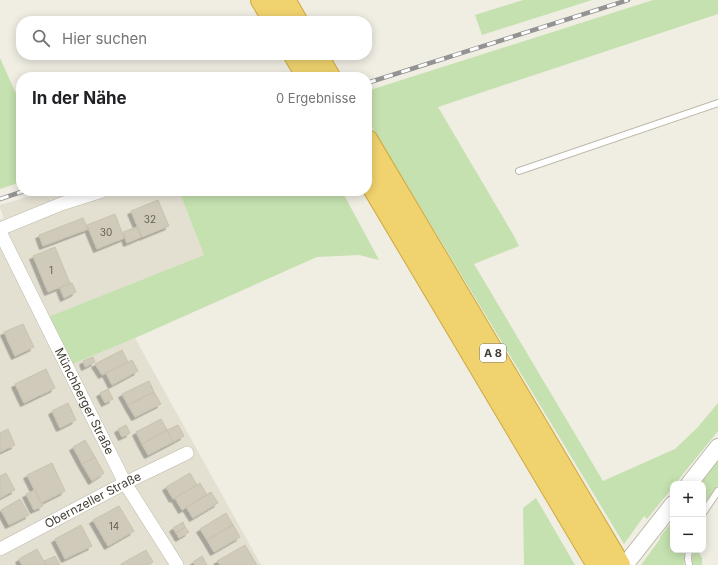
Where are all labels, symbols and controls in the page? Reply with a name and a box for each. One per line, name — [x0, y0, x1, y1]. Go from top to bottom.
search box — [16, 16, 372, 60]
icon: search — [30, 27, 52, 49]
text: Hier suchen — [62, 29, 147, 48]
text: In der Nähe — [32, 88, 127, 108]
text: 0 Ergebnisse — [276, 90, 356, 106]
house number: 32 — [144, 213, 156, 225]
house number: 30 — [100, 226, 112, 238]
house number: 1 — [49, 264, 53, 276]
road number: A 8 — [480, 344, 506, 362]
street label: Münchberger Straße — [52, 345, 118, 457]
street label: Obernzeller Straße — [42, 468, 143, 531]
map controls — [670, 481, 706, 553]
button: + — [670, 481, 706, 517]
button: − — [670, 517, 706, 553]
house number: 14 — [109, 520, 119, 532]

